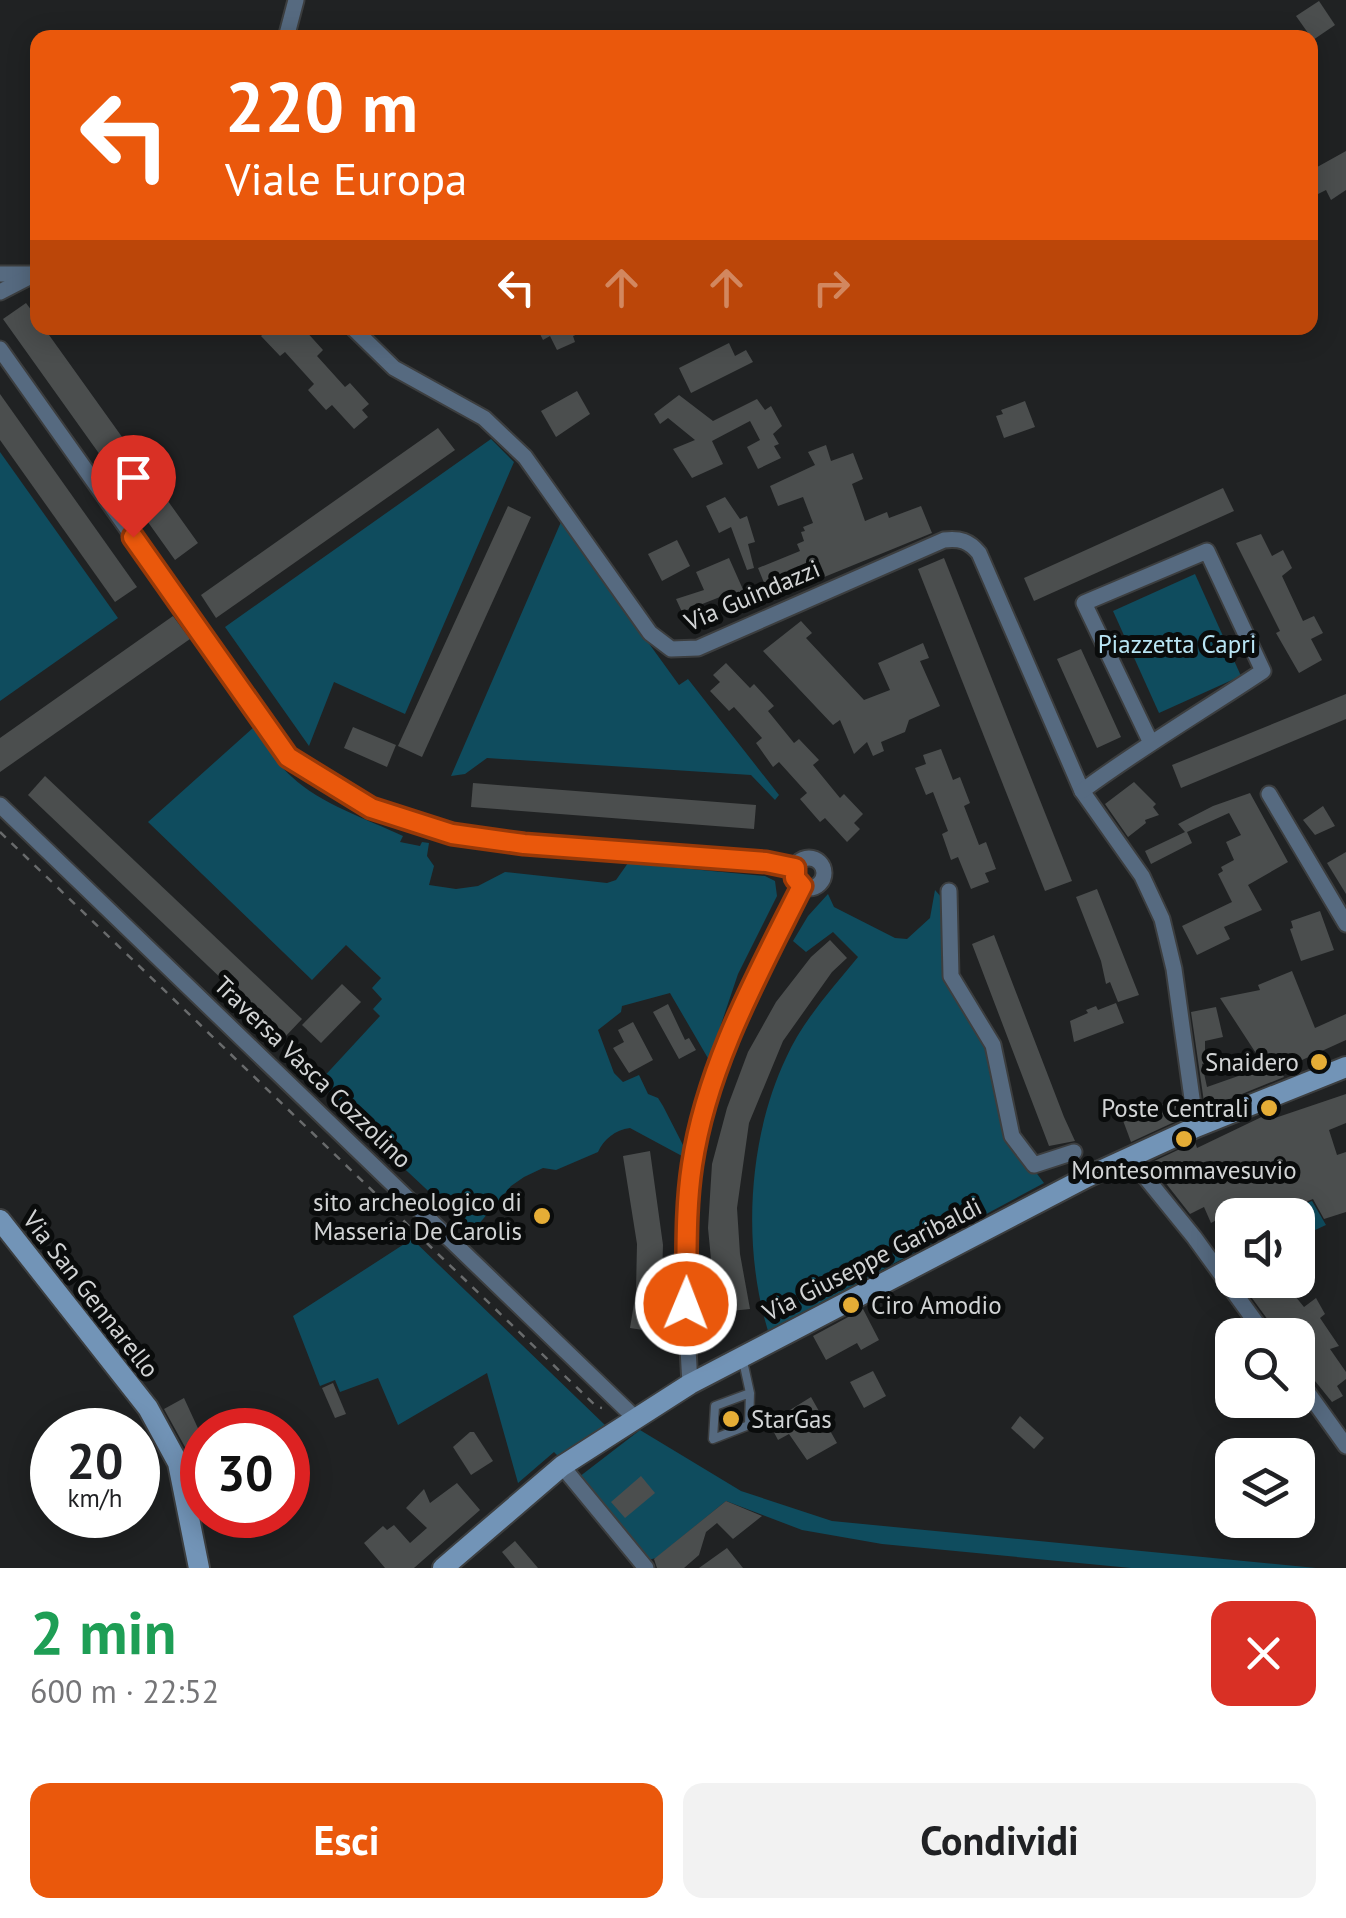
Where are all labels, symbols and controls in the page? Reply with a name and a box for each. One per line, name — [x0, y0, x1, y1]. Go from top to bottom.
text: 220 m — [225, 61, 418, 151]
icon: left — [60, 70, 190, 200]
text: Viale Europa — [225, 149, 467, 207]
icon: left — [489, 260, 544, 315]
icon: ahead — [594, 260, 649, 315]
icon: ahead — [699, 260, 754, 315]
icon: right — [804, 260, 859, 315]
pin — [91, 435, 176, 538]
icon: arrive — [106, 450, 161, 505]
street label: Via Guindazzi — [679, 552, 825, 638]
park label: Piazzetta Capri — [1098, 628, 1256, 660]
street label: Traversa Vasca Cozzolino — [207, 969, 419, 1175]
place label: Snaidero — [1205, 1046, 1299, 1078]
marker: Snaidero — [1308, 1051, 1330, 1073]
place label: Poste Centrali — [1101, 1092, 1249, 1124]
marker: Poste Centrali — [1258, 1097, 1280, 1119]
marker: Montesommavesuvio — [1173, 1128, 1195, 1150]
place label: Montesommavesuvio — [1071, 1154, 1297, 1186]
place label: sito archeologico di Masseria De Carolis — [313, 1186, 522, 1247]
street label: Via Giuseppe Garibaldi — [756, 1190, 987, 1328]
map controls — [1215, 1198, 1315, 1538]
button: sound — [1215, 1198, 1315, 1298]
street label: Via San Gennarello — [15, 1203, 166, 1384]
marker: sito archeologico di Masseria De Carolis — [531, 1205, 553, 1227]
position arrow — [634, 1252, 738, 1356]
place label: Ciro Amodio — [871, 1289, 1002, 1321]
marker: Ciro Amodio — [840, 1294, 862, 1316]
button: search — [1215, 1318, 1315, 1418]
place label: StarGas — [751, 1403, 832, 1435]
speed limit sign: 30 — [180, 1408, 310, 1538]
marker: StarGas — [720, 1408, 742, 1430]
text: 20 — [67, 1428, 123, 1493]
button: layers — [1215, 1438, 1315, 1538]
text: km/h — [68, 1482, 122, 1514]
text: 2 min — [30, 1593, 176, 1671]
button: close — [1211, 1601, 1316, 1706]
text: 600 m · 22:52 — [30, 1670, 219, 1712]
button: Esci — [30, 1783, 663, 1898]
button: Condividi — [683, 1783, 1316, 1898]

